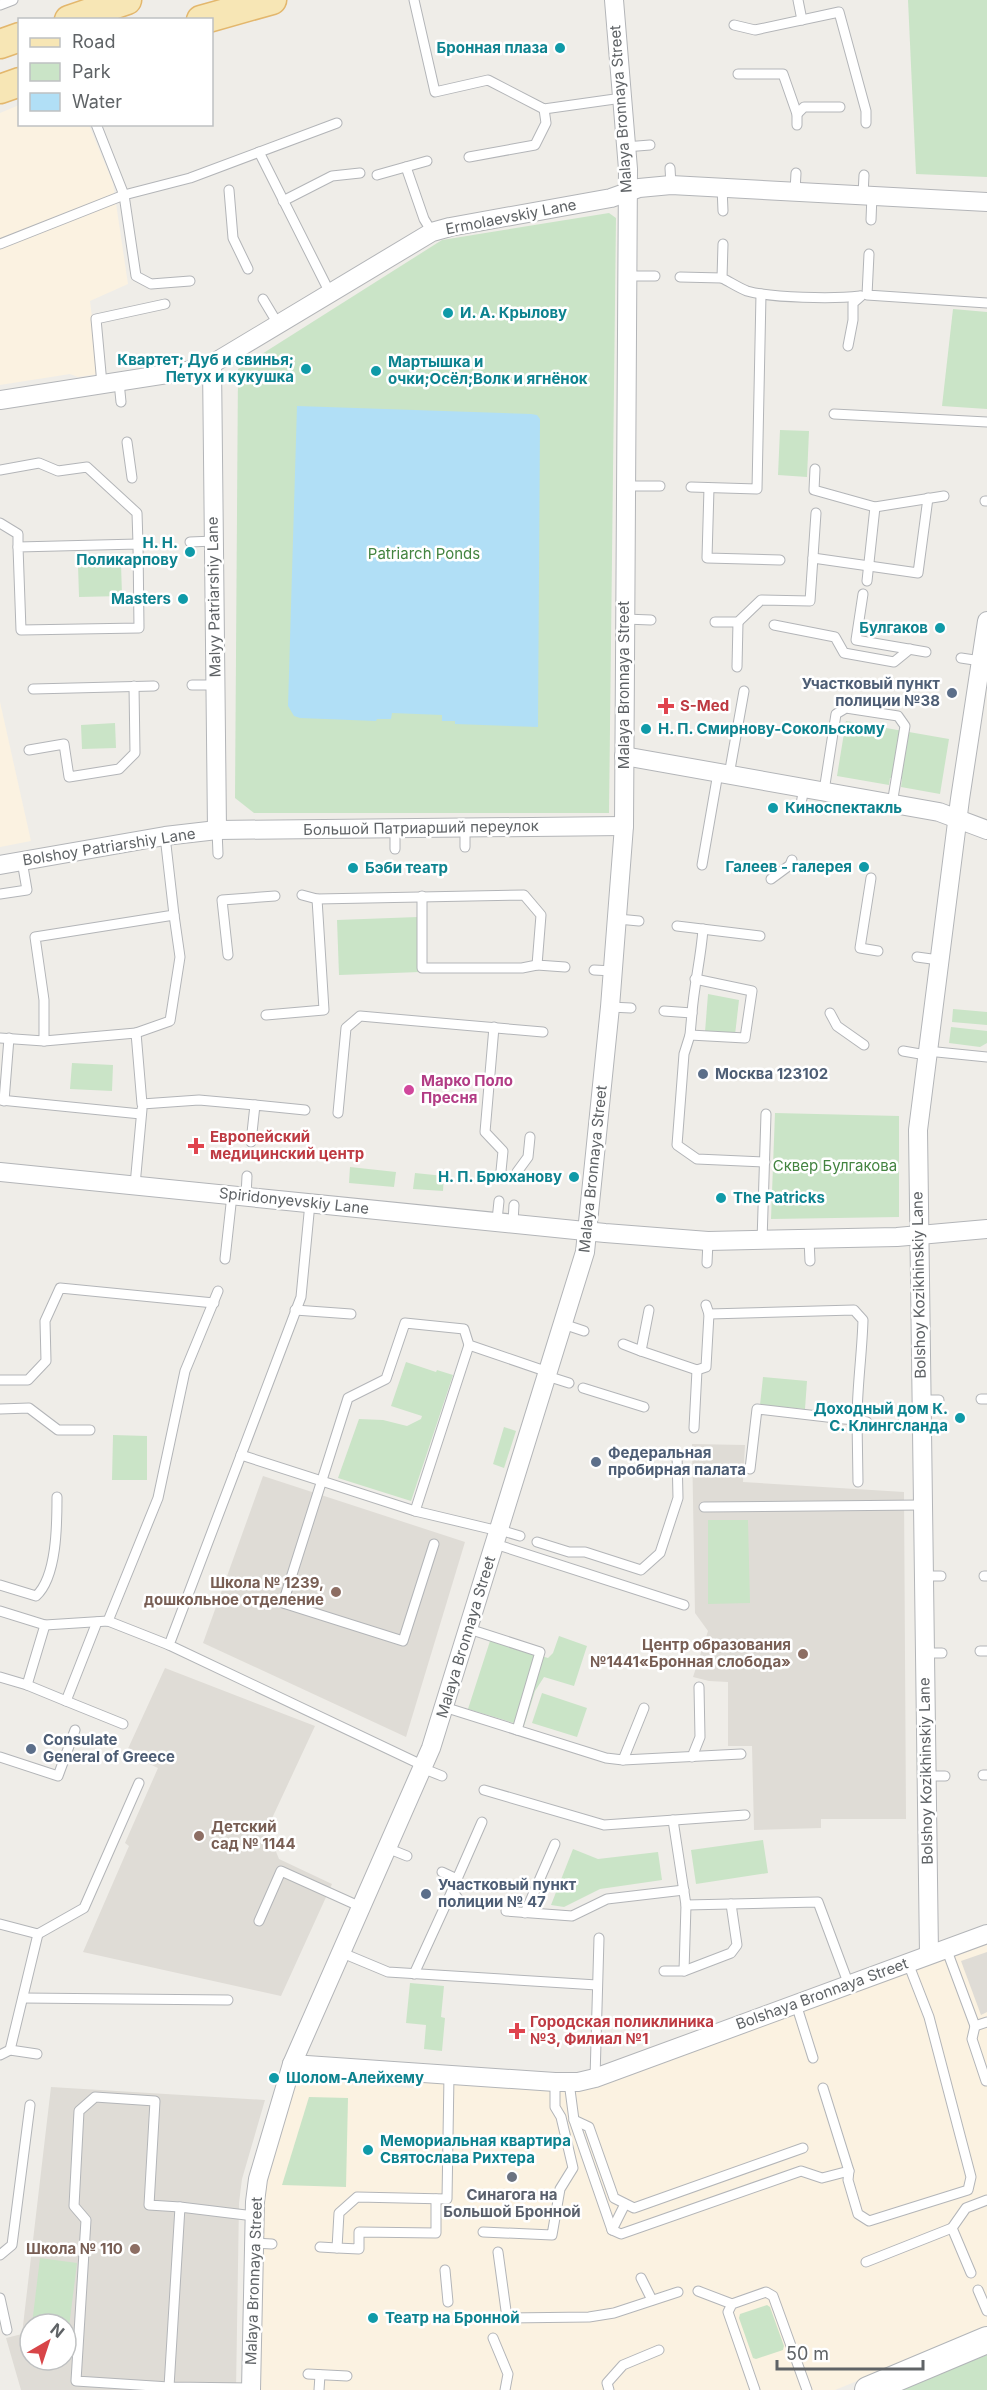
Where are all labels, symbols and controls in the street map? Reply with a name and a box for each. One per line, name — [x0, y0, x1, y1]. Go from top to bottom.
legend — [18, 18, 213, 126]
street label: Malaya Bronnaya Street — [605, 24, 636, 194]
text: Road — [72, 31, 115, 52]
place label: Бронная плаза — [437, 38, 548, 57]
marker: Бронная плаза — [553, 41, 567, 55]
text: Park — [72, 61, 111, 82]
text: Water — [72, 91, 122, 112]
street label: Ermolaevskiy Lane — [444, 195, 578, 239]
place label: И. А. Крылову — [460, 303, 567, 322]
marker: И. А. Крылову — [441, 306, 455, 320]
place label: Квартет; Дуб и свинья; Петух и кукушка — [117, 350, 294, 386]
place label: Мартышка и очки;Осёл;Волк и ягнёнок — [388, 352, 588, 388]
marker: Квартет; Дуб и свинья; Петух и кукушка — [299, 362, 313, 376]
marker: Мартышка и очки;Осёл;Волк и ягнёнок — [369, 364, 383, 378]
street label: Malyy Patriarshiy Lane — [203, 516, 224, 678]
place label: Н. Н. Поликарпову — [76, 533, 178, 569]
park label: Patriarch Ponds — [368, 544, 480, 563]
marker: Н. Н. Поликарпову — [183, 545, 197, 559]
place label: Masters — [111, 589, 171, 608]
marker: Masters — [176, 592, 190, 606]
street label: Malaya Bronnaya Street — [614, 601, 633, 769]
place label: Булгаков — [859, 618, 928, 637]
marker: Булгаков — [933, 621, 947, 635]
place label: Участковый пункт полиции №38 — [802, 674, 940, 710]
marker: Участковый пункт полиции №38 — [945, 686, 959, 700]
place label: S-Med — [680, 696, 729, 715]
marker: S-Med — [657, 697, 675, 715]
place label: Н. П. Смирнову-Сокольскому — [658, 719, 885, 738]
marker: Н. П. Смирнову-Сокольскому — [639, 722, 653, 736]
place label: Киноспектакль — [785, 798, 902, 817]
marker: Киноспектакль — [766, 801, 780, 815]
street label: Большой Патриарший переулок — [303, 816, 539, 839]
street label: Bolshoy Patriarshiy Lane — [21, 823, 197, 870]
place label: Галеев - галерея — [726, 857, 852, 876]
place label: Бэби театр — [365, 858, 448, 877]
marker: Галеев - галерея — [857, 860, 871, 874]
marker: Бэби театр — [346, 861, 360, 875]
place label: Москва 123102 — [715, 1064, 828, 1083]
marker: Москва 123102 — [696, 1067, 710, 1081]
place label: Марко Поло Пресня — [421, 1071, 513, 1107]
marker: Марко Поло Пресня — [402, 1083, 416, 1097]
street label: Malaya Bronnaya Street — [574, 1084, 611, 1254]
place label: Европейский медицинский центр — [210, 1127, 364, 1163]
marker: Европейский медицинский центр — [187, 1137, 205, 1155]
park label: Сквер Булгакова — [773, 1156, 897, 1175]
place label: Н. П. Брюханову — [438, 1167, 562, 1186]
marker: Н. П. Брюханову — [567, 1170, 581, 1184]
street label: Spiridonyevskiy Lane — [218, 1183, 370, 1218]
place label: The Patricks — [733, 1188, 825, 1207]
marker: The Patricks — [714, 1191, 728, 1205]
street label: Bolshoy Kozikhinskiy Lane — [907, 1191, 930, 1379]
place label: Доходный дом К. С. Клингсланда — [813, 1399, 948, 1435]
marker: Доходный дом К. С. Клингсланда — [953, 1411, 967, 1425]
place label: Федеральная пробирная палата — [608, 1443, 746, 1479]
marker: Федеральная пробирная палата — [589, 1455, 603, 1469]
street label: Malaya Bronnaya Street — [432, 1554, 499, 1720]
place label: Школа № 1239, дошкольное отделение — [144, 1573, 324, 1609]
marker: Школа № 1239, дошкольное отделение — [329, 1585, 343, 1599]
place label: Центр образования №1441«Бронная слобода» — [590, 1635, 791, 1671]
marker: Центр образования №1441«Бронная слобода» — [796, 1647, 810, 1661]
street label: Bolshoy Kozikhinskiy Lane — [914, 1677, 937, 1865]
place label: Consulate General of Greece — [43, 1730, 175, 1766]
marker: Consulate General of Greece — [24, 1742, 38, 1756]
place label: Детский сад № 1144 — [211, 1817, 296, 1853]
marker: Детский сад № 1144 — [192, 1829, 206, 1843]
place label: Участковый пункт полиции № 47 — [438, 1875, 577, 1911]
marker: Участковый пункт полиции № 47 — [419, 1887, 433, 1901]
street label: Bolshaya Bronnaya Street — [733, 1953, 911, 2034]
place label: Городская поликлиника №3, Филиал №1 — [530, 2012, 714, 2048]
marker: Городская поликлиника №3, Филиал №1 — [508, 2022, 526, 2040]
place label: Шолом-Алейхему — [286, 2068, 424, 2087]
marker: Шолом-Алейхему — [267, 2071, 281, 2085]
place label: Мемориальная квартира Святослава Рихтера — [380, 2131, 571, 2167]
marker: Мемориальная квартира Святослава Рихтера — [361, 2143, 375, 2157]
marker: Синагога на Большой Бронной — [505, 2170, 519, 2184]
place label: Синагога на Большой Бронной — [443, 2185, 581, 2221]
street label: Malaya Bronnaya Street — [241, 2196, 266, 2365]
place label: Школа № 110 — [26, 2239, 123, 2258]
marker: Школа № 110 — [128, 2242, 142, 2256]
place label: Театр на Бронной — [385, 2308, 520, 2327]
marker: Театр на Бронной — [366, 2311, 380, 2325]
north arrow — [18, 2312, 78, 2372]
text: N — [46, 2319, 68, 2342]
scale bar — [777, 2333, 922, 2371]
text: 50 m — [786, 2343, 829, 2364]

